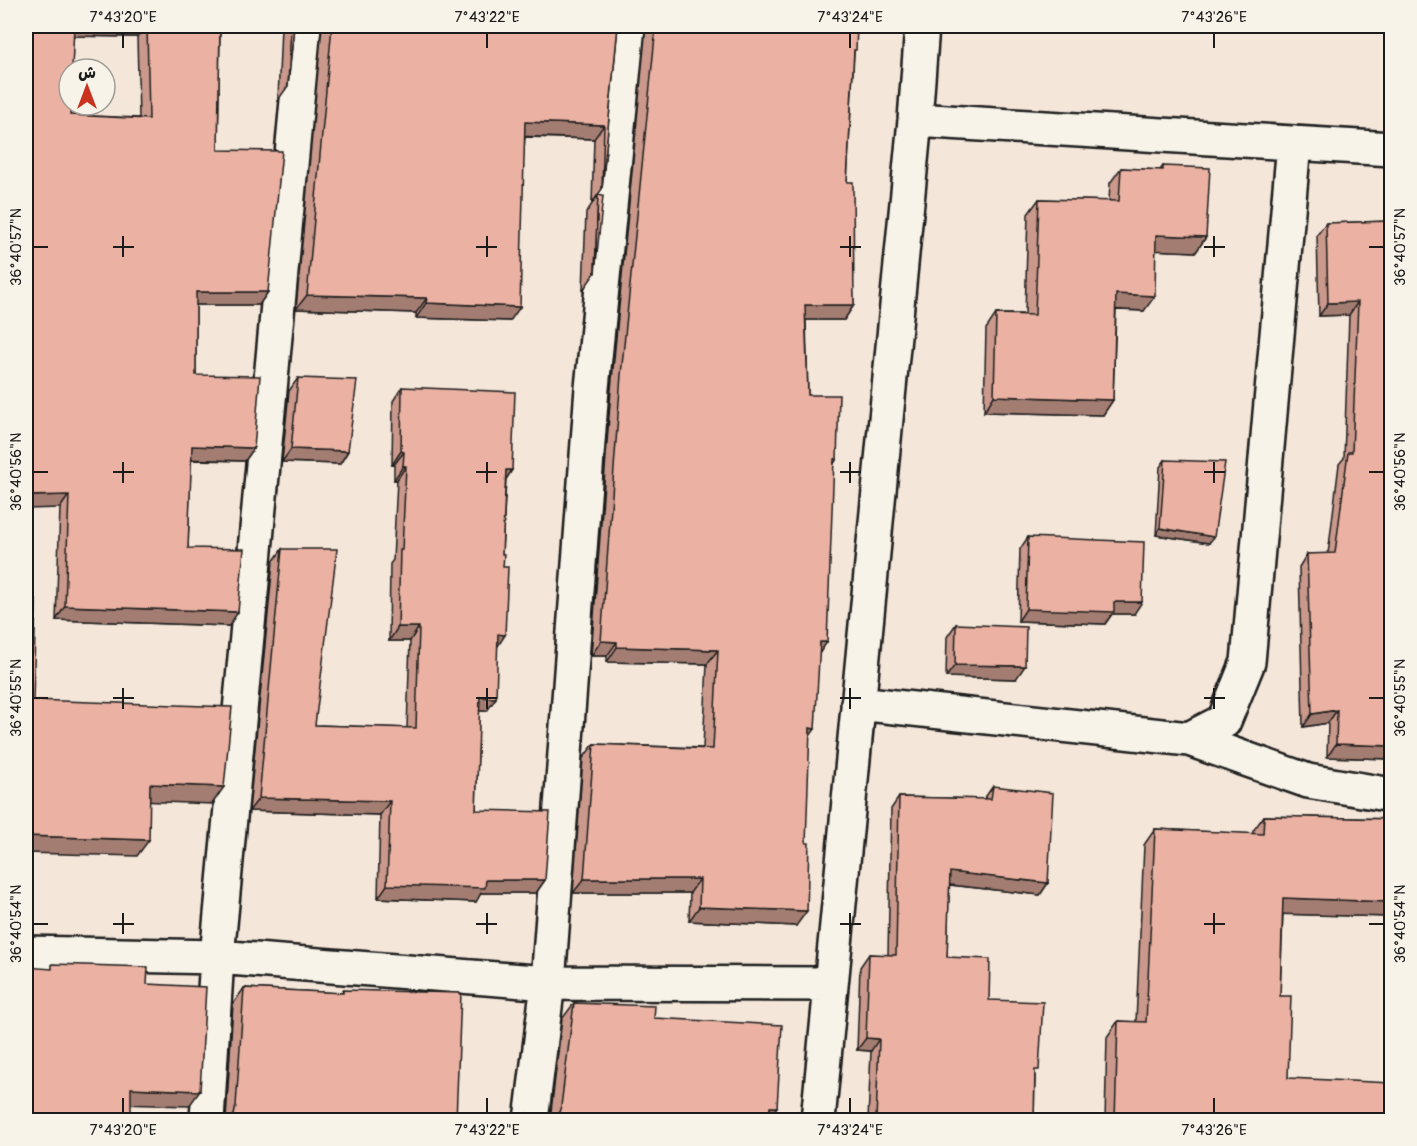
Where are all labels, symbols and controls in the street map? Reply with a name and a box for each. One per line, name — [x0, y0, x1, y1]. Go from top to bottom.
text: 7°43'20"E — [89, 8, 157, 27]
text: 7°43'22"E — [454, 8, 520, 27]
text: 7°43'24"E — [817, 8, 883, 27]
text: 7°43'26"E — [1181, 8, 1247, 27]
north arrow — [57, 57, 117, 117]
text: ش — [78, 63, 96, 83]
text: 36°40'57"N — [7, 208, 26, 286]
text: 36°40'57"N — [1391, 208, 1410, 286]
text: 36°40'56"N — [7, 433, 26, 511]
text: 36°40'56"N — [1391, 433, 1410, 511]
text: 36°40'55"N — [7, 659, 26, 737]
text: 36°40'55"N — [1391, 659, 1410, 737]
text: 36°40'54"N — [7, 885, 26, 963]
text: 36°40'54"N — [1391, 885, 1410, 963]
text: 7°43'20"E — [89, 1121, 157, 1140]
text: 7°43'22"E — [454, 1121, 520, 1140]
text: 7°43'24"E — [817, 1121, 883, 1140]
text: 7°43'26"E — [1181, 1121, 1247, 1140]

